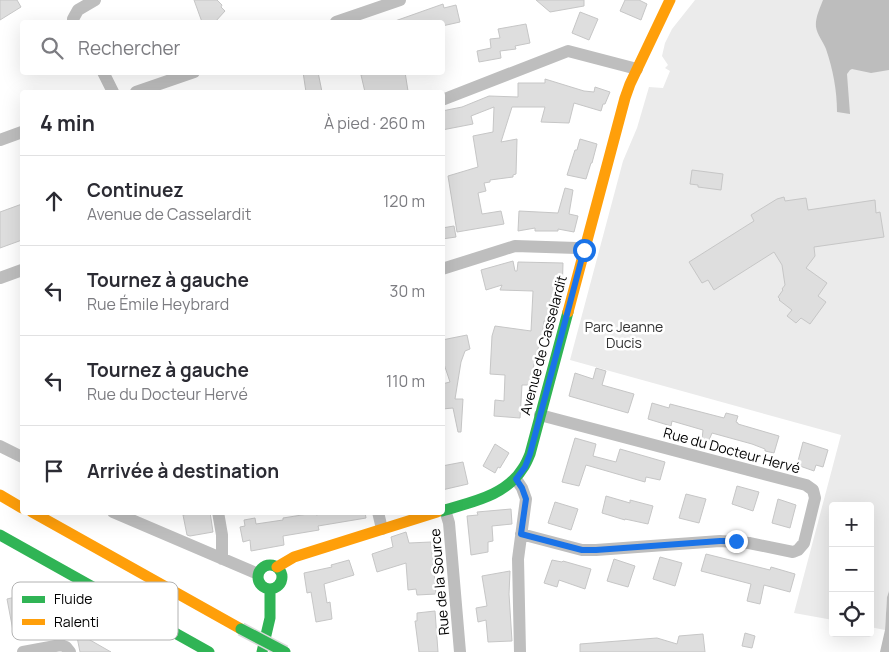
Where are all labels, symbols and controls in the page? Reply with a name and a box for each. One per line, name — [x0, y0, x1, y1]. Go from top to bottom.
search box — [20, 20, 445, 75]
icon: search — [38, 34, 66, 62]
text: Rechercher — [78, 35, 180, 61]
text: 4 min — [40, 109, 95, 137]
text: À pied · 260 m — [324, 112, 425, 134]
text: Continuez — [87, 177, 184, 203]
icon: ahead — [40, 187, 68, 215]
text: 120 m — [383, 190, 425, 212]
text: Avenue de Casselardit — [87, 203, 251, 225]
route start — [573, 239, 596, 262]
text: Tournez à gauche — [87, 267, 249, 293]
street label: Avenue de Casselardit — [515, 273, 571, 417]
icon: left — [40, 277, 68, 305]
text: 30 m — [390, 280, 425, 302]
text: Rue Émile Heybrard — [87, 293, 229, 315]
park label: Parc Jeanne Ducis — [585, 317, 663, 352]
text: Tournez à gauche — [87, 357, 249, 383]
icon: left — [40, 367, 68, 395]
text: 110 m — [386, 370, 425, 392]
text: Rue du Docteur Hervé — [87, 383, 248, 405]
street label: Rue du Docteur Hervé — [662, 423, 802, 477]
icon: arrive — [40, 457, 68, 485]
text: Arrivée à destination — [87, 458, 279, 484]
map controls — [829, 502, 874, 637]
button: + — [829, 502, 874, 547]
street label: Rue de la Source — [425, 528, 453, 636]
route end — [725, 530, 748, 553]
button: − — [829, 547, 874, 592]
legend — [12, 582, 178, 640]
text: Fluide — [54, 589, 92, 608]
button: locate — [829, 592, 874, 637]
text: Ralenti — [54, 612, 99, 631]

